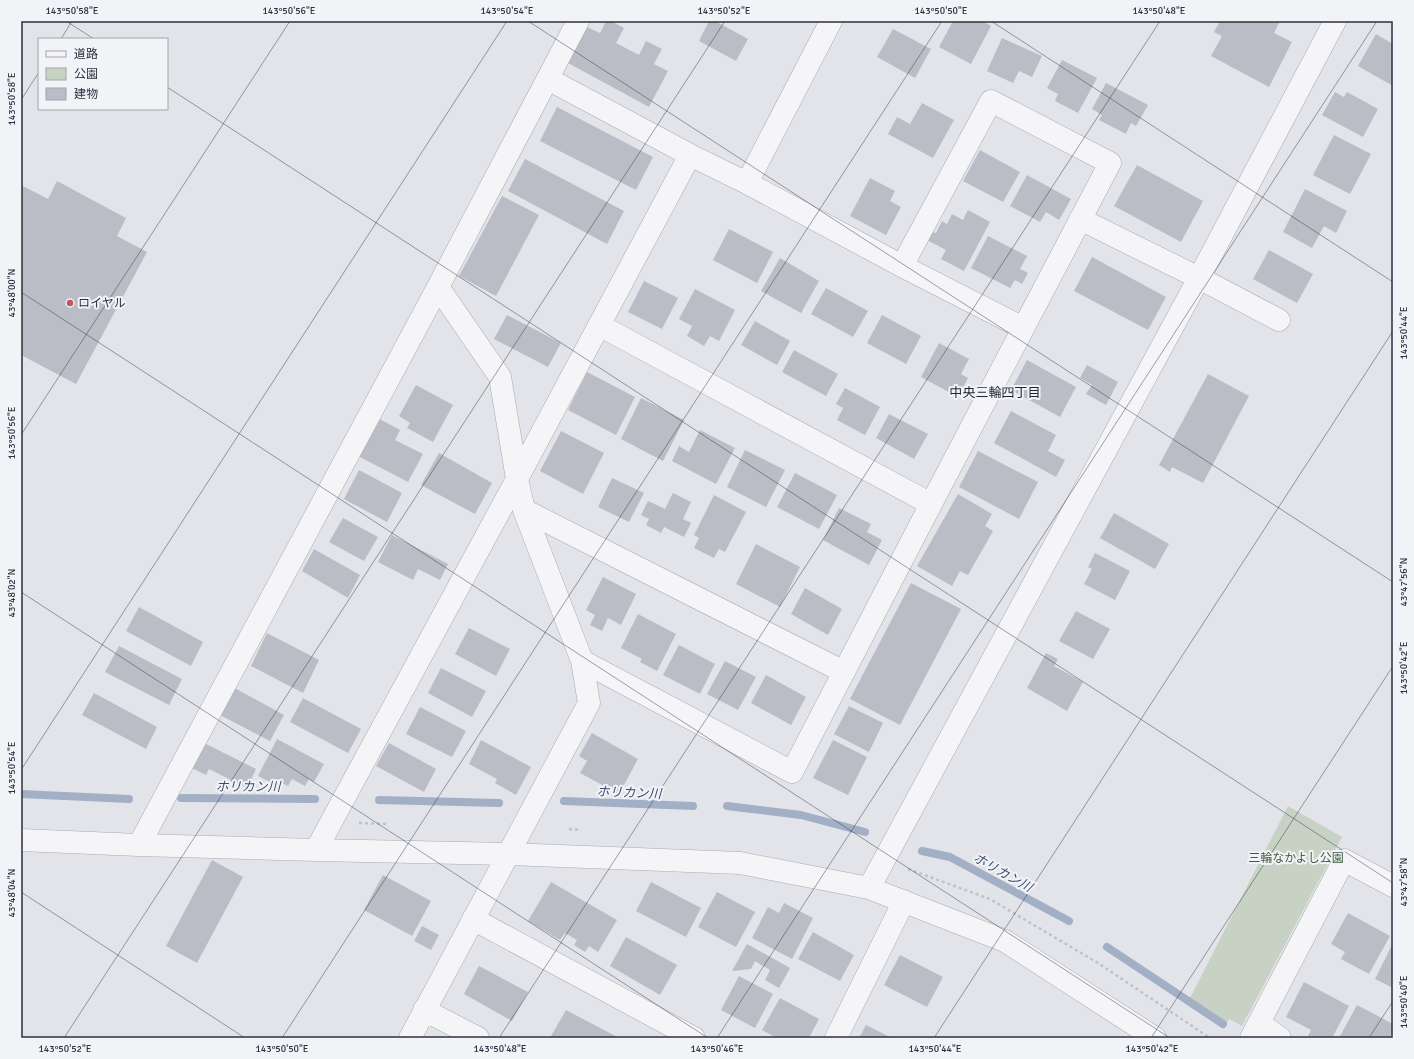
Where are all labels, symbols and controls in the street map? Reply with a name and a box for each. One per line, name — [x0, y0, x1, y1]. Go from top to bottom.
text: 143°50'58"E — [45, 5, 99, 17]
text: 143°50'56"E — [262, 5, 316, 17]
text: 143°50'54"E — [480, 5, 534, 17]
text: 143°50'52"E — [697, 5, 751, 17]
text: 143°50'50"E — [914, 5, 968, 17]
text: 143°50'48"E — [1132, 5, 1186, 17]
legend — [38, 38, 168, 110]
text: 道路 — [74, 47, 98, 62]
text: 公園 — [74, 67, 98, 82]
text: 143°50'58"E — [6, 72, 18, 126]
text: 建物 — [74, 87, 98, 102]
text: 43°48'00"N — [6, 269, 18, 317]
place label: ロイヤル — [78, 296, 126, 311]
marker: ロイヤル — [65, 298, 75, 308]
text: 143°50'44"E — [1398, 306, 1410, 360]
district label: 中央三輪四丁目 — [949, 385, 1041, 401]
text: 143°50'56"E — [6, 406, 18, 460]
text: 43°47'56"N — [1398, 558, 1410, 606]
text: 43°48'02"N — [6, 569, 18, 617]
text: 143°50'42"E — [1398, 641, 1410, 695]
text: 143°50'54"E — [6, 741, 18, 795]
water label: ホリカン川 — [215, 779, 282, 795]
water label: ホリカン川 — [596, 784, 664, 802]
water label: ホリカン川 — [970, 850, 1037, 897]
park label: 三輪なかよし公園 — [1248, 851, 1344, 866]
text: 43°47'58"N — [1398, 858, 1410, 906]
text: 43°48'04"N — [6, 869, 18, 917]
text: 143°50'40"E — [1398, 975, 1410, 1029]
text: 143°50'52"E — [38, 1043, 92, 1055]
text: 143°50'50"E — [255, 1043, 309, 1055]
text: 143°50'48"E — [473, 1043, 527, 1055]
text: 143°50'46"E — [690, 1043, 744, 1055]
text: 143°50'44"E — [908, 1043, 962, 1055]
text: 143°50'42"E — [1125, 1043, 1179, 1055]

